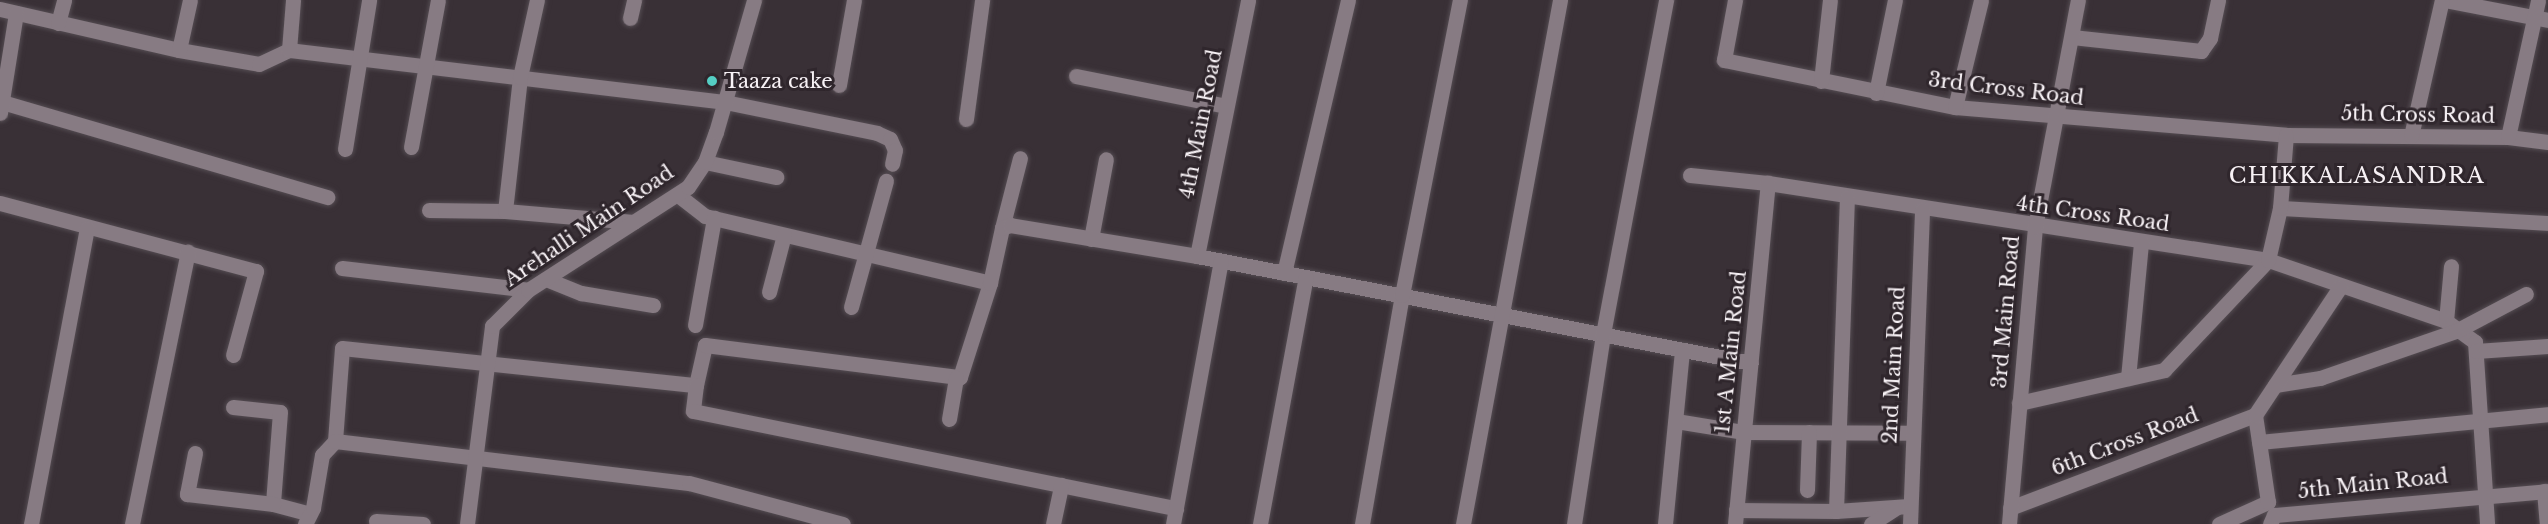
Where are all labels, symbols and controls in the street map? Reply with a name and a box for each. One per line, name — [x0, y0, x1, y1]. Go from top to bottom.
street label: 4th Main Road — [1175, 47, 1227, 201]
street label: 3rd Cross Road — [1927, 68, 2085, 110]
place label: Taaza cake — [724, 69, 833, 93]
marker: Taaza cake — [705, 74, 719, 88]
street label: 5th Cross Road — [2341, 102, 2495, 128]
street label: Arehalli Main Road — [500, 160, 678, 292]
district label: CHIKKALASANDRA — [2229, 163, 2485, 189]
street label: 4th Cross Road — [2015, 191, 2171, 237]
street label: 3rd Main Road — [1987, 235, 2025, 389]
street label: 1st A Main Road — [1710, 269, 1752, 435]
street label: 2nd Main Road — [1878, 286, 1910, 444]
street label: 6th Cross Road — [2048, 403, 2202, 481]
street label: 5th Main Road — [2297, 464, 2449, 504]

